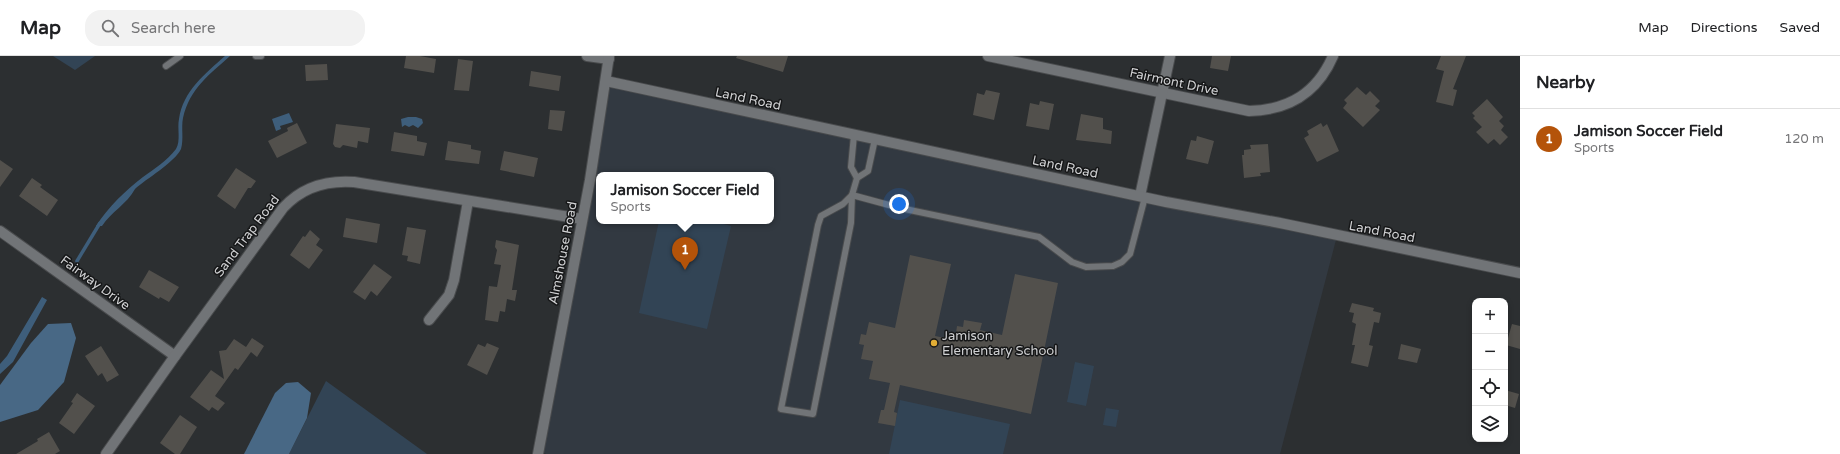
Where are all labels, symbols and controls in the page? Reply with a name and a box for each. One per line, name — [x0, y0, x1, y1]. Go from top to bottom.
search box — [85, 10, 365, 46]
text: Map — [20, 17, 61, 39]
icon: search — [99, 17, 121, 39]
text: Search here — [131, 19, 215, 37]
text: Map — [1638, 19, 1669, 36]
text: Directions — [1691, 19, 1758, 36]
text: Saved — [1780, 19, 1820, 36]
street label: Fairmont Drive — [1128, 65, 1220, 99]
text: Nearby — [1536, 72, 1595, 93]
street label: Land Road — [714, 84, 782, 114]
text: Jamison Soccer Field — [1574, 122, 1723, 140]
text: 1 — [1545, 131, 1553, 147]
text: 120 m — [1784, 131, 1824, 147]
text: Sports — [1574, 140, 1614, 156]
street label: Land Road — [1031, 152, 1099, 182]
popup — [596, 172, 774, 224]
text: Jamison Soccer Field — [610, 181, 760, 199]
street label: Sand Trap Road — [211, 192, 283, 280]
your location — [889, 194, 909, 214]
text: Sports — [610, 199, 651, 215]
street label: Almshouse Road — [545, 200, 581, 306]
street label: Land Road — [1348, 218, 1416, 246]
pin: 1 — [672, 237, 698, 270]
street label: Fairway Drive — [57, 252, 133, 314]
map controls — [1472, 298, 1508, 442]
button: + — [1472, 298, 1508, 334]
place label: Jamison Elementary School — [942, 328, 1057, 359]
button: − — [1472, 334, 1508, 370]
marker: Jamison Elementary School — [929, 338, 939, 348]
button: locate — [1472, 370, 1508, 406]
button: layers — [1472, 406, 1508, 442]

